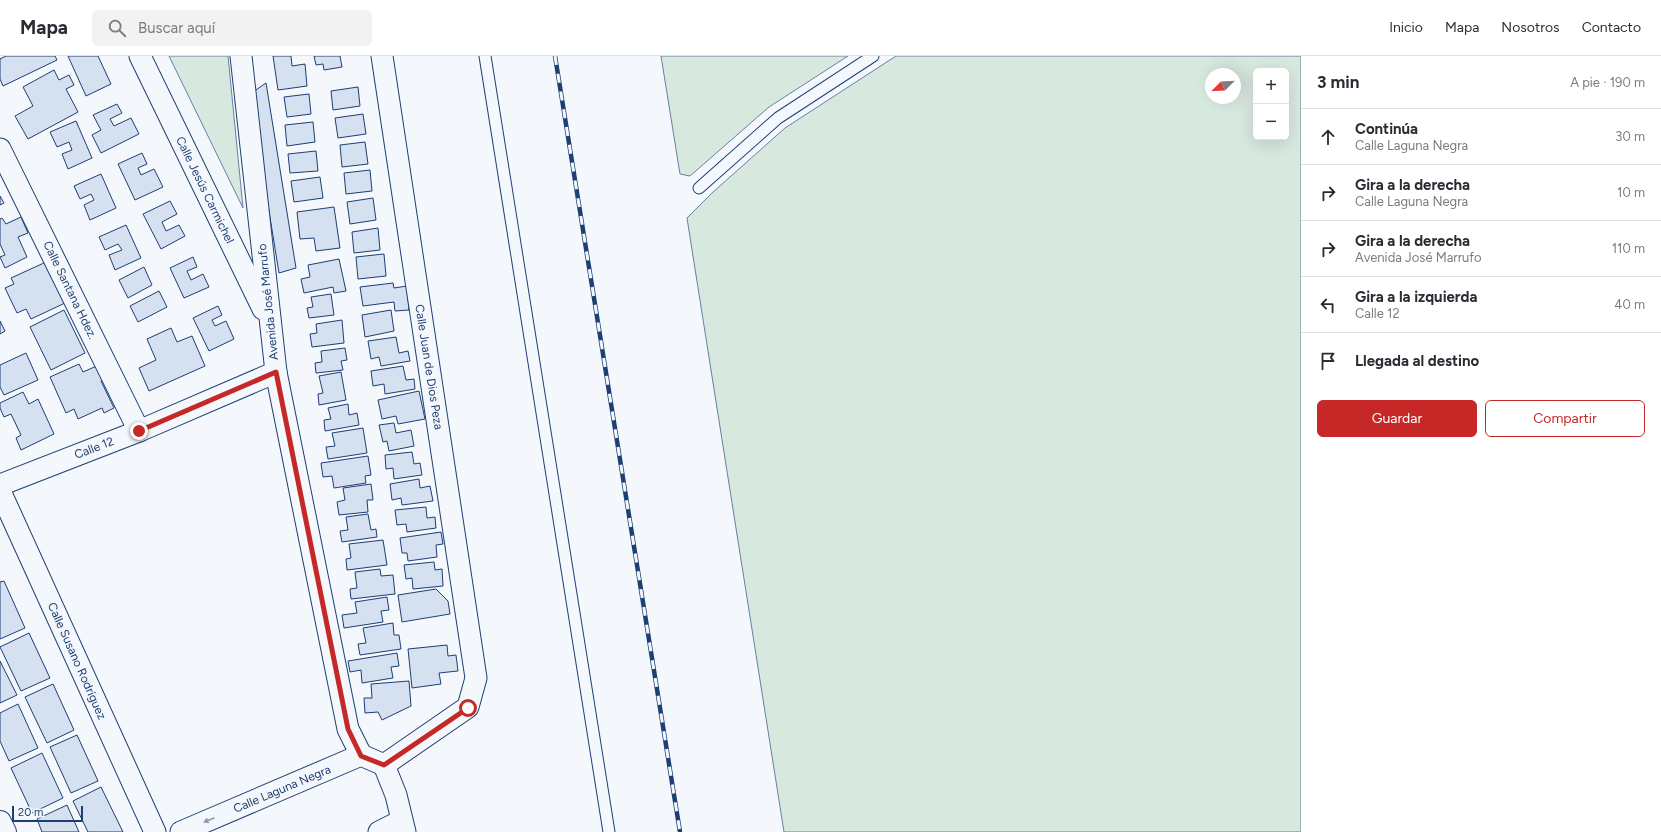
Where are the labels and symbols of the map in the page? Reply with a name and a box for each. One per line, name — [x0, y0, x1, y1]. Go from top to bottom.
north arrow — [1205, 68, 1241, 104]
street label: Calle Jesús Carmichel — [173, 134, 237, 246]
street label: Calle Santana Hdez. — [40, 239, 100, 341]
street label: Avenida José Marrufo — [255, 243, 281, 361]
street label: Calle Juan de Dios Peza — [412, 303, 446, 431]
route end — [130, 422, 148, 440]
street label: Calle 12 — [72, 434, 116, 462]
street label: Calle Susano Rodríguez — [45, 600, 109, 722]
route start — [459, 699, 477, 717]
street label: Calle Laguna Negra — [231, 762, 333, 816]
scale bar — [12, 804, 83, 823]
one-way arrow — [204, 817, 215, 823]

